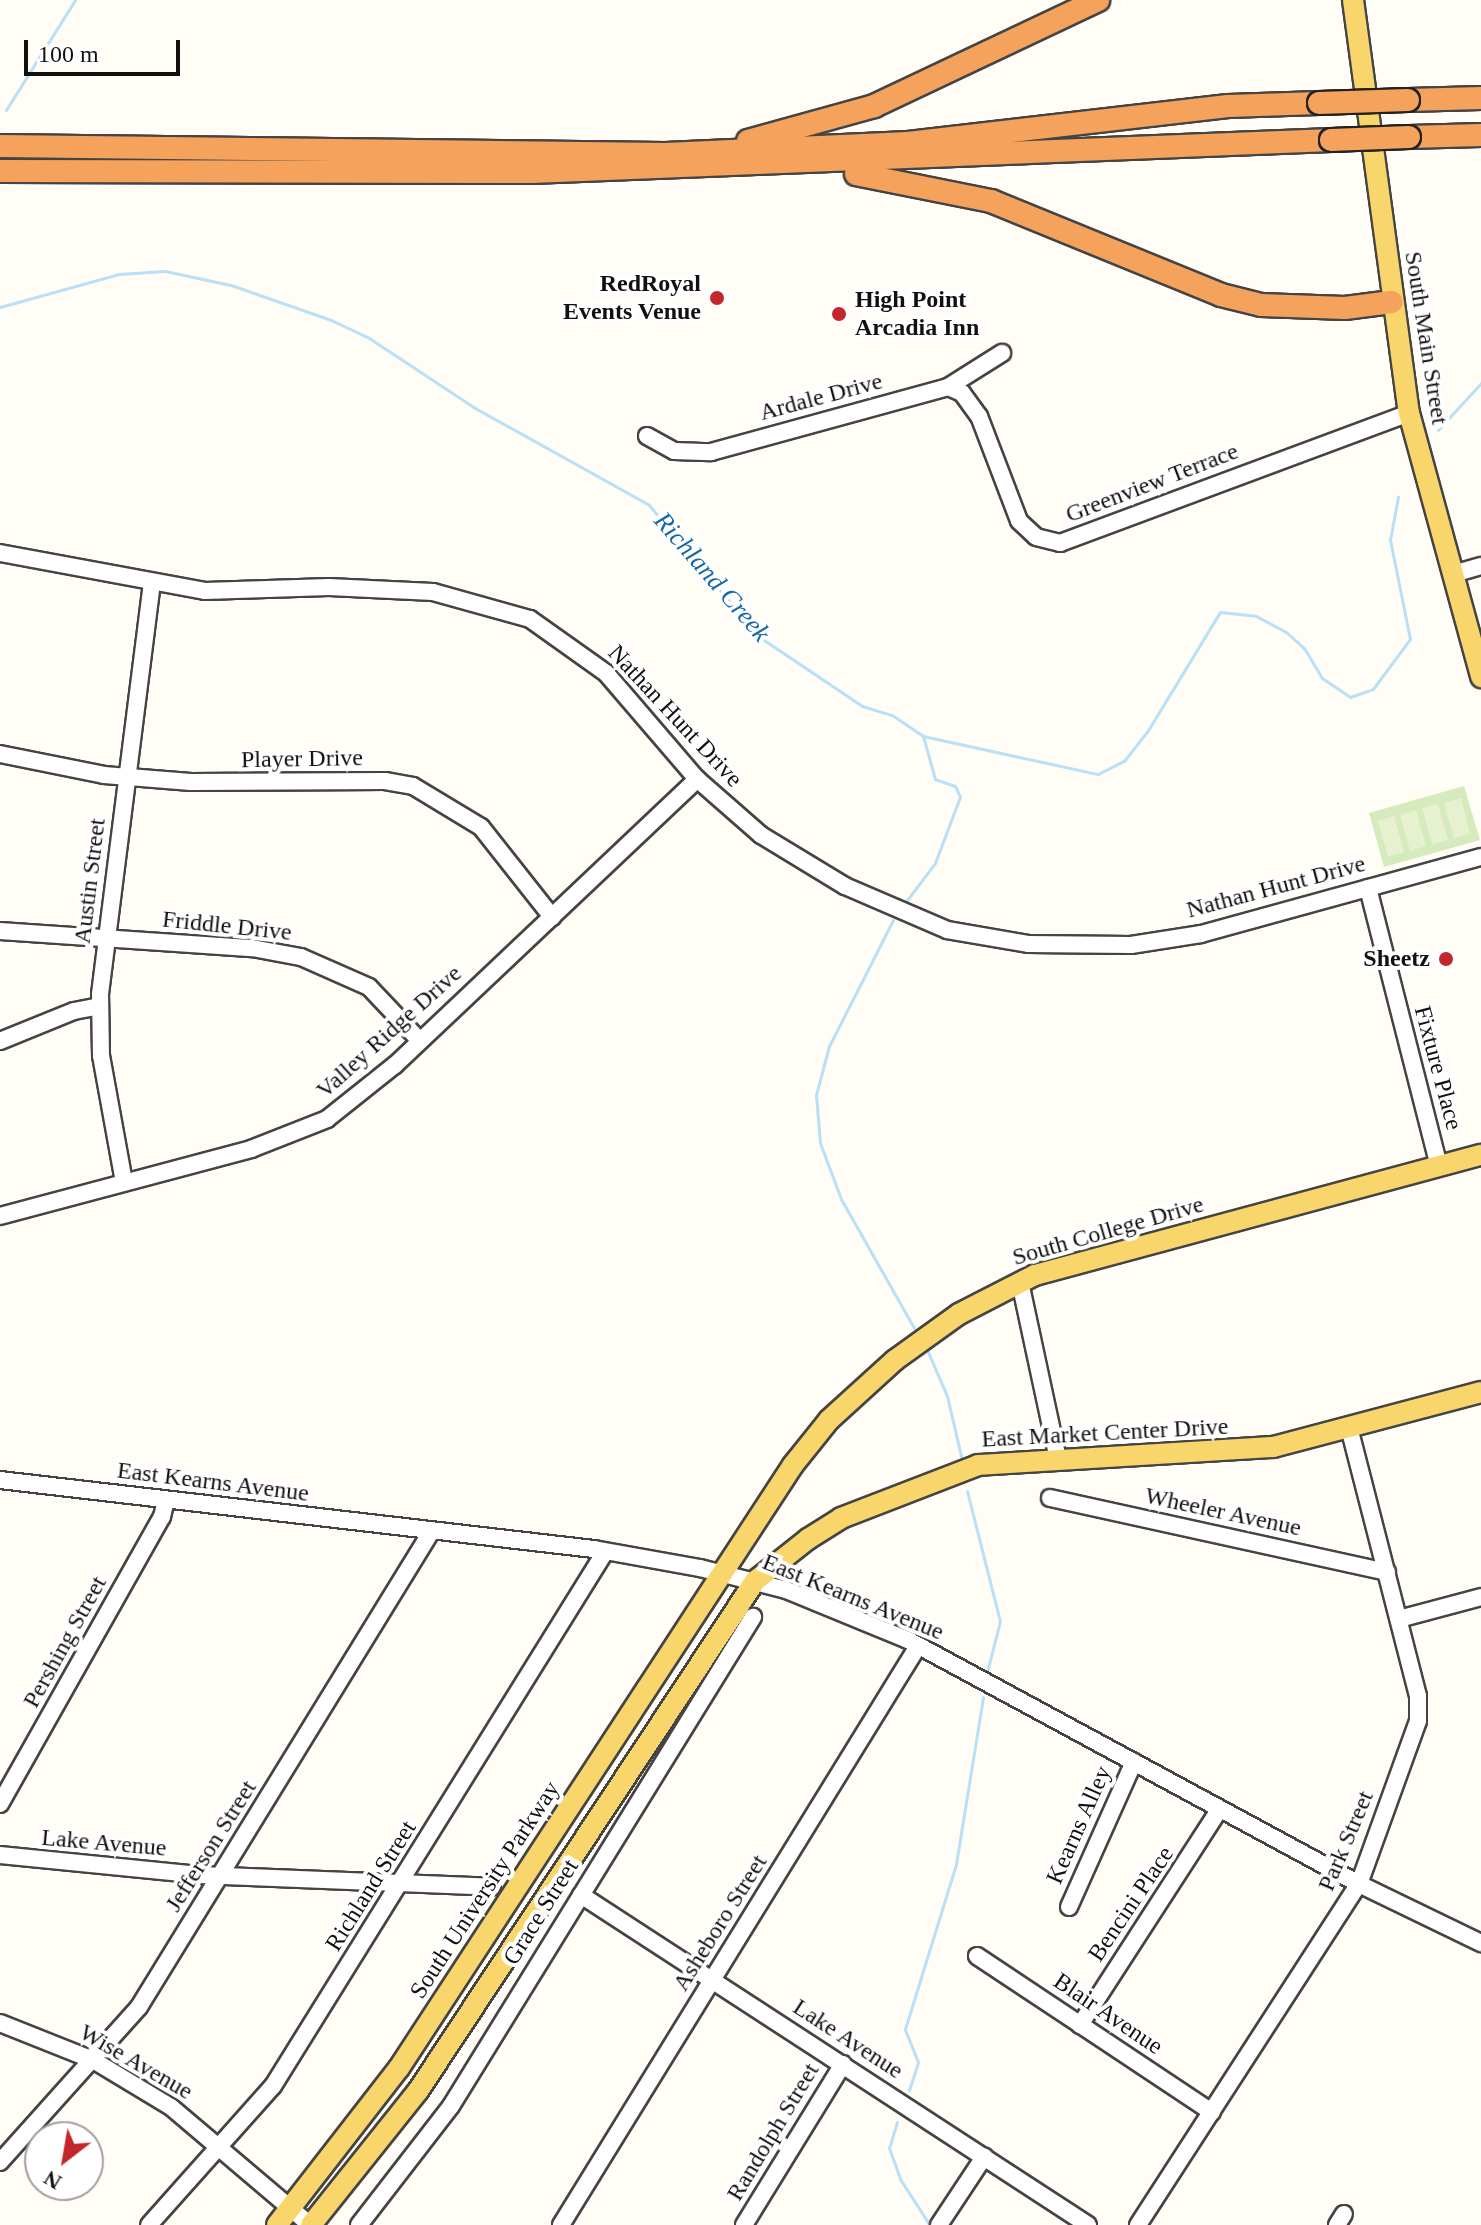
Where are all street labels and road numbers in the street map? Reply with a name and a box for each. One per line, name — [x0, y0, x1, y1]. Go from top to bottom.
street label: South Main Street — [1398, 249, 1454, 427]
street label: Ardale Drive — [756, 367, 886, 427]
street label: Greenview Terrace — [1061, 437, 1243, 529]
street label: Nathan Hunt Drive — [602, 639, 748, 793]
street label: Player Drive — [241, 744, 363, 774]
street label: Austin Street — [68, 817, 112, 945]
street label: Nathan Hunt Drive — [1183, 849, 1369, 925]
street label: Friddle Drive — [161, 905, 293, 947]
street label: Valley Ridge Drive — [311, 959, 467, 1105]
street label: Fixture Place — [1408, 1003, 1468, 1133]
street label: South College Drive — [1009, 1190, 1207, 1272]
street label: East Market Center Drive — [981, 1412, 1229, 1454]
street label: East Kearns Avenue — [115, 1456, 311, 1508]
street label: Wheeler Avenue — [1142, 1481, 1304, 1543]
street label: East Kearns Avenue — [758, 1547, 948, 1647]
street label: Pershing Street — [17, 1571, 113, 1713]
street label: Kearns Alley — [1040, 1761, 1118, 1889]
street label: Jefferson Street — [159, 1775, 263, 1917]
street label: South University Parkway — [404, 1776, 566, 2004]
street label: Park Street — [1312, 1787, 1380, 1895]
street label: Richland Street — [319, 1815, 423, 1957]
street label: Lake Avenue — [40, 1823, 168, 1863]
street label: Bencini Place — [1082, 1841, 1180, 1967]
street label: Asheboro Street — [667, 1850, 773, 1996]
street label: Grace Street — [497, 1854, 585, 1970]
street label: Blair Avenue — [1047, 1967, 1169, 2061]
street label: Lake Avenue — [787, 1992, 909, 2086]
street label: Wise Avenue — [74, 2018, 198, 2106]
street label: Randolph Street — [721, 2058, 825, 2206]

